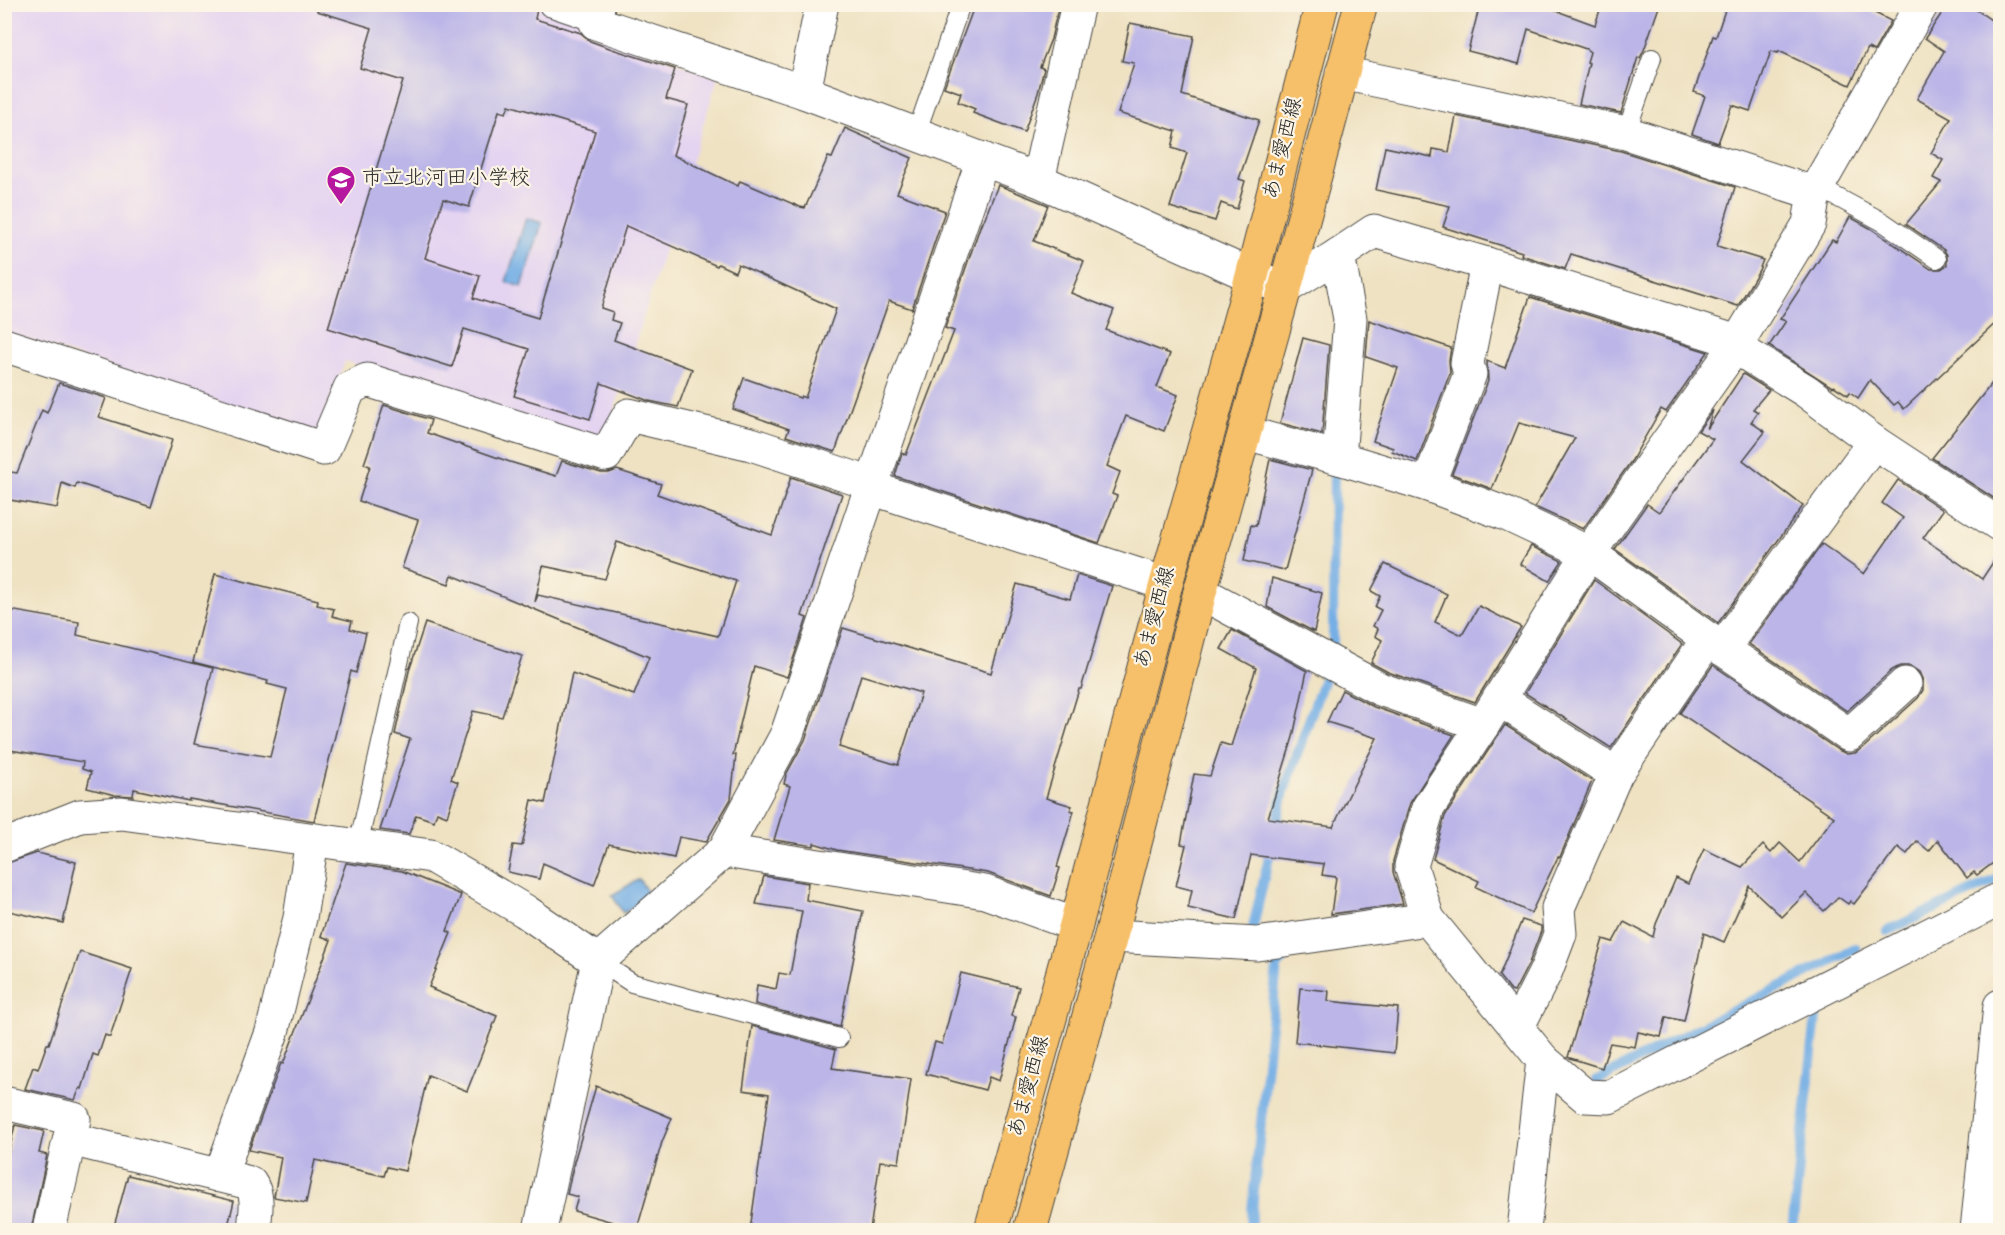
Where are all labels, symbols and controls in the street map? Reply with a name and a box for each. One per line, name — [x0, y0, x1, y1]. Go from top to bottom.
street label: あま愛西線 — [1258, 95, 1310, 203]
school or university icon: 市立北河田小学校 — [325, 164, 357, 206]
place label: 市立北河田小学校 — [362, 167, 530, 193]
street label: あま愛西線 — [1129, 564, 1183, 672]
street label: あま愛西線 — [1003, 1033, 1057, 1141]

